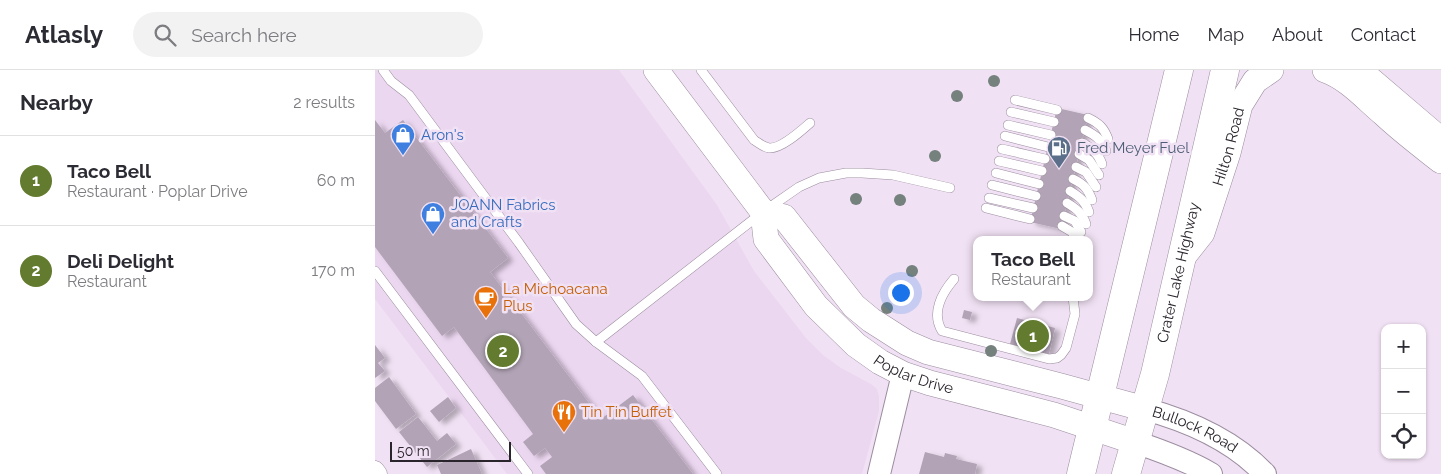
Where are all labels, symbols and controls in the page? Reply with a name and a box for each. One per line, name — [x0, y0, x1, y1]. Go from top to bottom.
search box — [133, 12, 483, 57]
text: Atlasly — [25, 20, 103, 49]
icon: search — [151, 21, 179, 49]
text: Search here — [191, 24, 297, 46]
text: Home — [1128, 24, 1179, 45]
text: Map — [1207, 24, 1244, 45]
text: About — [1272, 24, 1323, 45]
text: Contact — [1351, 24, 1416, 45]
text: Nearby — [20, 90, 93, 115]
text: 2 results — [293, 93, 355, 112]
street label: Hilton Road — [1209, 105, 1248, 188]
shop icon: Aron's — [390, 122, 416, 156]
place label: Aron's — [421, 126, 464, 144]
fuel station icon: Fred Meyer Fuel — [1046, 135, 1072, 169]
place label: Fred Meyer Fuel — [1077, 139, 1190, 157]
text: Taco Bell — [67, 160, 151, 182]
text: 1 — [32, 171, 40, 190]
text: 60 m — [317, 171, 355, 190]
text: Restaurant · Poplar Drive — [67, 182, 248, 201]
place label: JOANN Fabrics and Crafts — [451, 196, 556, 231]
shop icon: JOANN Fabrics and Crafts — [420, 201, 446, 235]
street label: Crater Lake Highway — [1153, 201, 1203, 345]
popup — [973, 236, 1093, 301]
text: Taco Bell — [991, 248, 1075, 270]
text: Deli Delight — [67, 250, 174, 272]
text: 2 — [31, 261, 41, 280]
text: 170 m — [311, 261, 355, 280]
text: Restaurant — [991, 270, 1071, 289]
text: Restaurant — [67, 272, 147, 291]
place label: La Michoacana Plus — [503, 280, 608, 315]
your location — [888, 280, 914, 306]
cafe icon: La Michoacana Plus — [473, 285, 499, 319]
pin: 1 — [1017, 317, 1049, 355]
map controls — [1381, 324, 1426, 459]
button: + — [1381, 324, 1426, 369]
pin: 2 — [487, 332, 519, 370]
street label: Poplar Drive — [870, 351, 956, 398]
button: − — [1381, 369, 1426, 414]
restaurant icon: Tin Tin Buffet — [551, 399, 577, 433]
place label: Tin Tin Buffet — [581, 403, 672, 421]
street label: Bullock Road — [1150, 403, 1241, 457]
button: locate — [1381, 414, 1426, 459]
scale bar — [390, 439, 511, 462]
text: 50 m — [397, 443, 430, 459]

